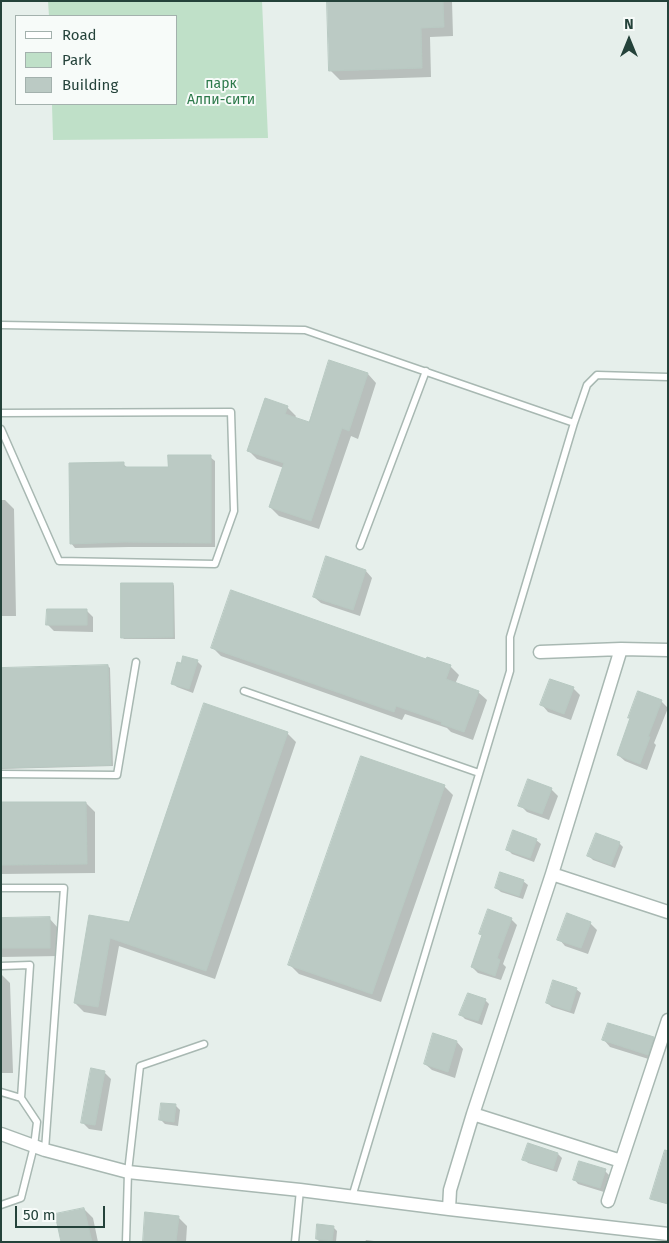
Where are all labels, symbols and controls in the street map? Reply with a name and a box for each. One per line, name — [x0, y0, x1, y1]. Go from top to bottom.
legend — [15, 15, 178, 105]
north arrow — [604, 15, 654, 65]
text: N — [624, 16, 634, 33]
text: Road — [62, 26, 97, 44]
text: Park — [62, 51, 92, 69]
text: Building — [62, 76, 118, 94]
park label: парк Алпи-сити — [187, 76, 255, 108]
scale bar — [18, 1196, 108, 1228]
text: 50 m — [23, 1206, 56, 1224]

